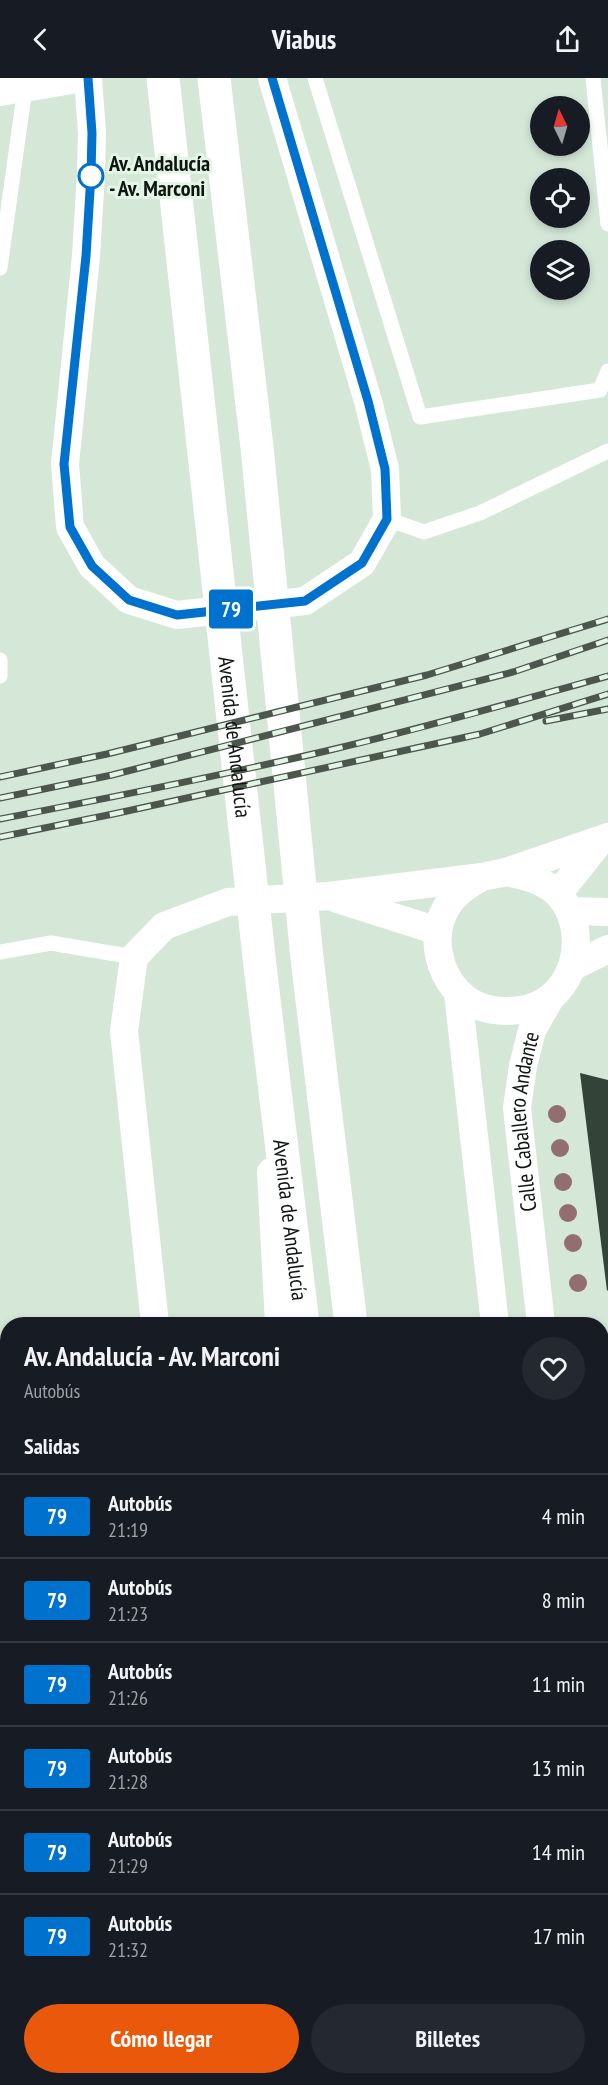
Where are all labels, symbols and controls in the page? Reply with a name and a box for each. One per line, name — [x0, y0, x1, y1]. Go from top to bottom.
text: Viabus — [272, 22, 336, 56]
icon: back — [24, 23, 57, 56]
icon: share — [551, 23, 584, 56]
north arrow — [530, 96, 590, 156]
map controls — [530, 96, 590, 300]
place label: Av. Andalucía - Av. Marconi — [108, 149, 210, 202]
marker: Av. Andalucía - Av. Marconi — [78, 163, 104, 189]
button: locate — [530, 168, 590, 228]
button: layers — [530, 240, 590, 300]
line badge: 79 — [204, 590, 258, 628]
text: 79 — [221, 596, 241, 623]
street label: Avenida de Andalucía — [212, 655, 258, 819]
street label: Calle Caballero Andante — [503, 1029, 545, 1213]
street label: Avenida de Andalucía — [267, 1138, 314, 1302]
text: Av. Andalucía - Av. Marconi — [24, 1337, 280, 1374]
button: heart — [522, 1337, 585, 1400]
text: Autobús — [24, 1378, 80, 1404]
text: Salidas — [24, 1432, 80, 1460]
text: Autobús — [108, 1489, 172, 1517]
text: 4 min — [542, 1502, 585, 1530]
text: 79 — [47, 1503, 67, 1530]
text: 21:19 — [108, 1517, 148, 1543]
text: Autobús — [108, 1573, 172, 1601]
text: 8 min — [542, 1586, 585, 1614]
text: 79 — [47, 1587, 67, 1614]
text: 21:23 — [108, 1601, 148, 1627]
text: Autobús — [108, 1657, 172, 1685]
text: 11 min — [532, 1670, 585, 1698]
text: 79 — [47, 1671, 67, 1698]
text: 21:26 — [108, 1685, 148, 1711]
text: Autobús — [108, 1741, 172, 1769]
text: 13 min — [532, 1754, 585, 1782]
text: 79 — [47, 1755, 67, 1782]
text: 21:28 — [108, 1769, 148, 1795]
text: Autobús — [108, 1825, 172, 1853]
text: 14 min — [532, 1838, 585, 1866]
text: 79 — [47, 1839, 67, 1866]
text: 21:29 — [108, 1853, 148, 1879]
text: Autobús — [108, 1909, 172, 1937]
text: 17 min — [533, 1922, 585, 1950]
text: 79 — [47, 1923, 67, 1950]
text: 21:32 — [108, 1937, 148, 1963]
button: Cómo llegar — [24, 2004, 299, 2073]
button: Billetes — [311, 2004, 585, 2073]

